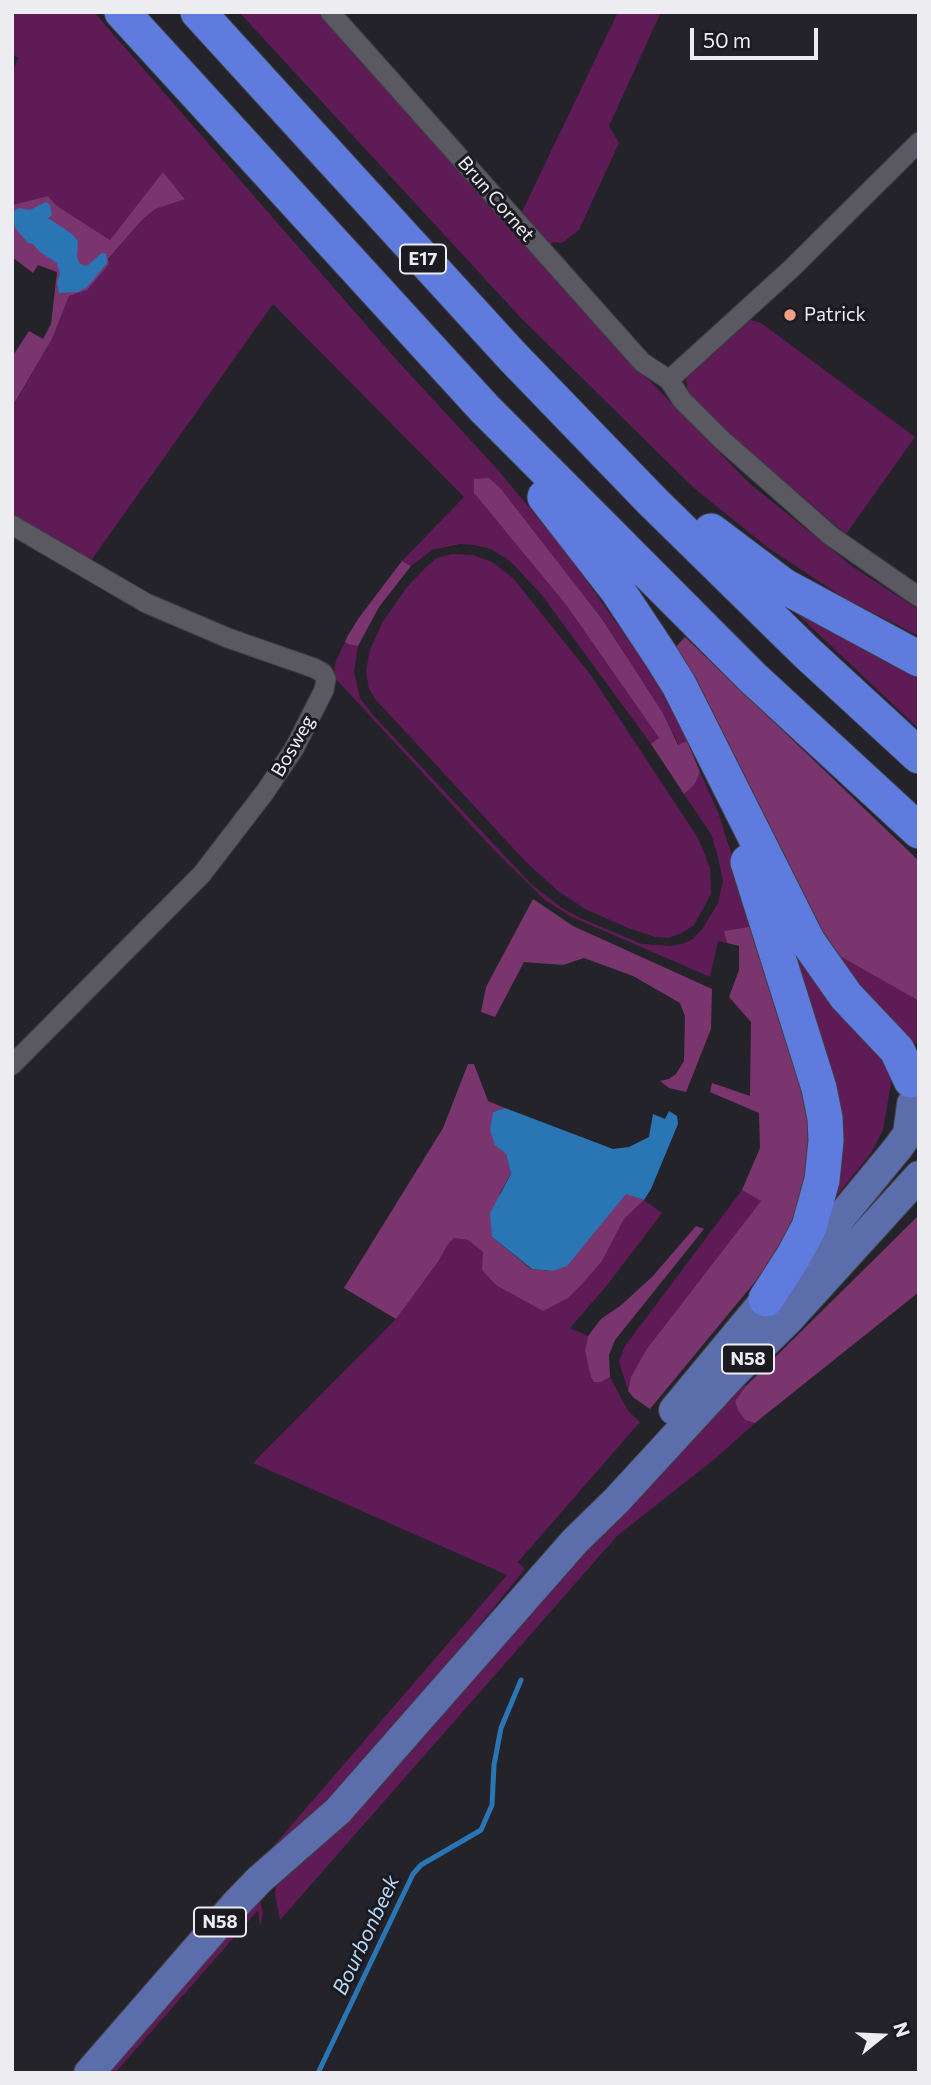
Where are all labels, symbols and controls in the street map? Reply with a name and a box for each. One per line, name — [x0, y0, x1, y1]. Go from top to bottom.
scale bar — [693, 14, 821, 58]
text: 50 m — [703, 27, 751, 52]
street label: Brun Cornet — [453, 152, 539, 246]
road number: E17 — [400, 244, 446, 274]
place label: Patrick — [804, 304, 866, 326]
marker: Patrick — [782, 307, 798, 323]
street label: Bosweg — [266, 711, 320, 781]
road number: N58 — [722, 1344, 774, 1374]
water label: Bourbonbeek — [327, 1871, 405, 1999]
road number: N58 — [194, 1908, 246, 1936]
north arrow — [847, 2001, 917, 2071]
text: N — [889, 2019, 916, 2040]

